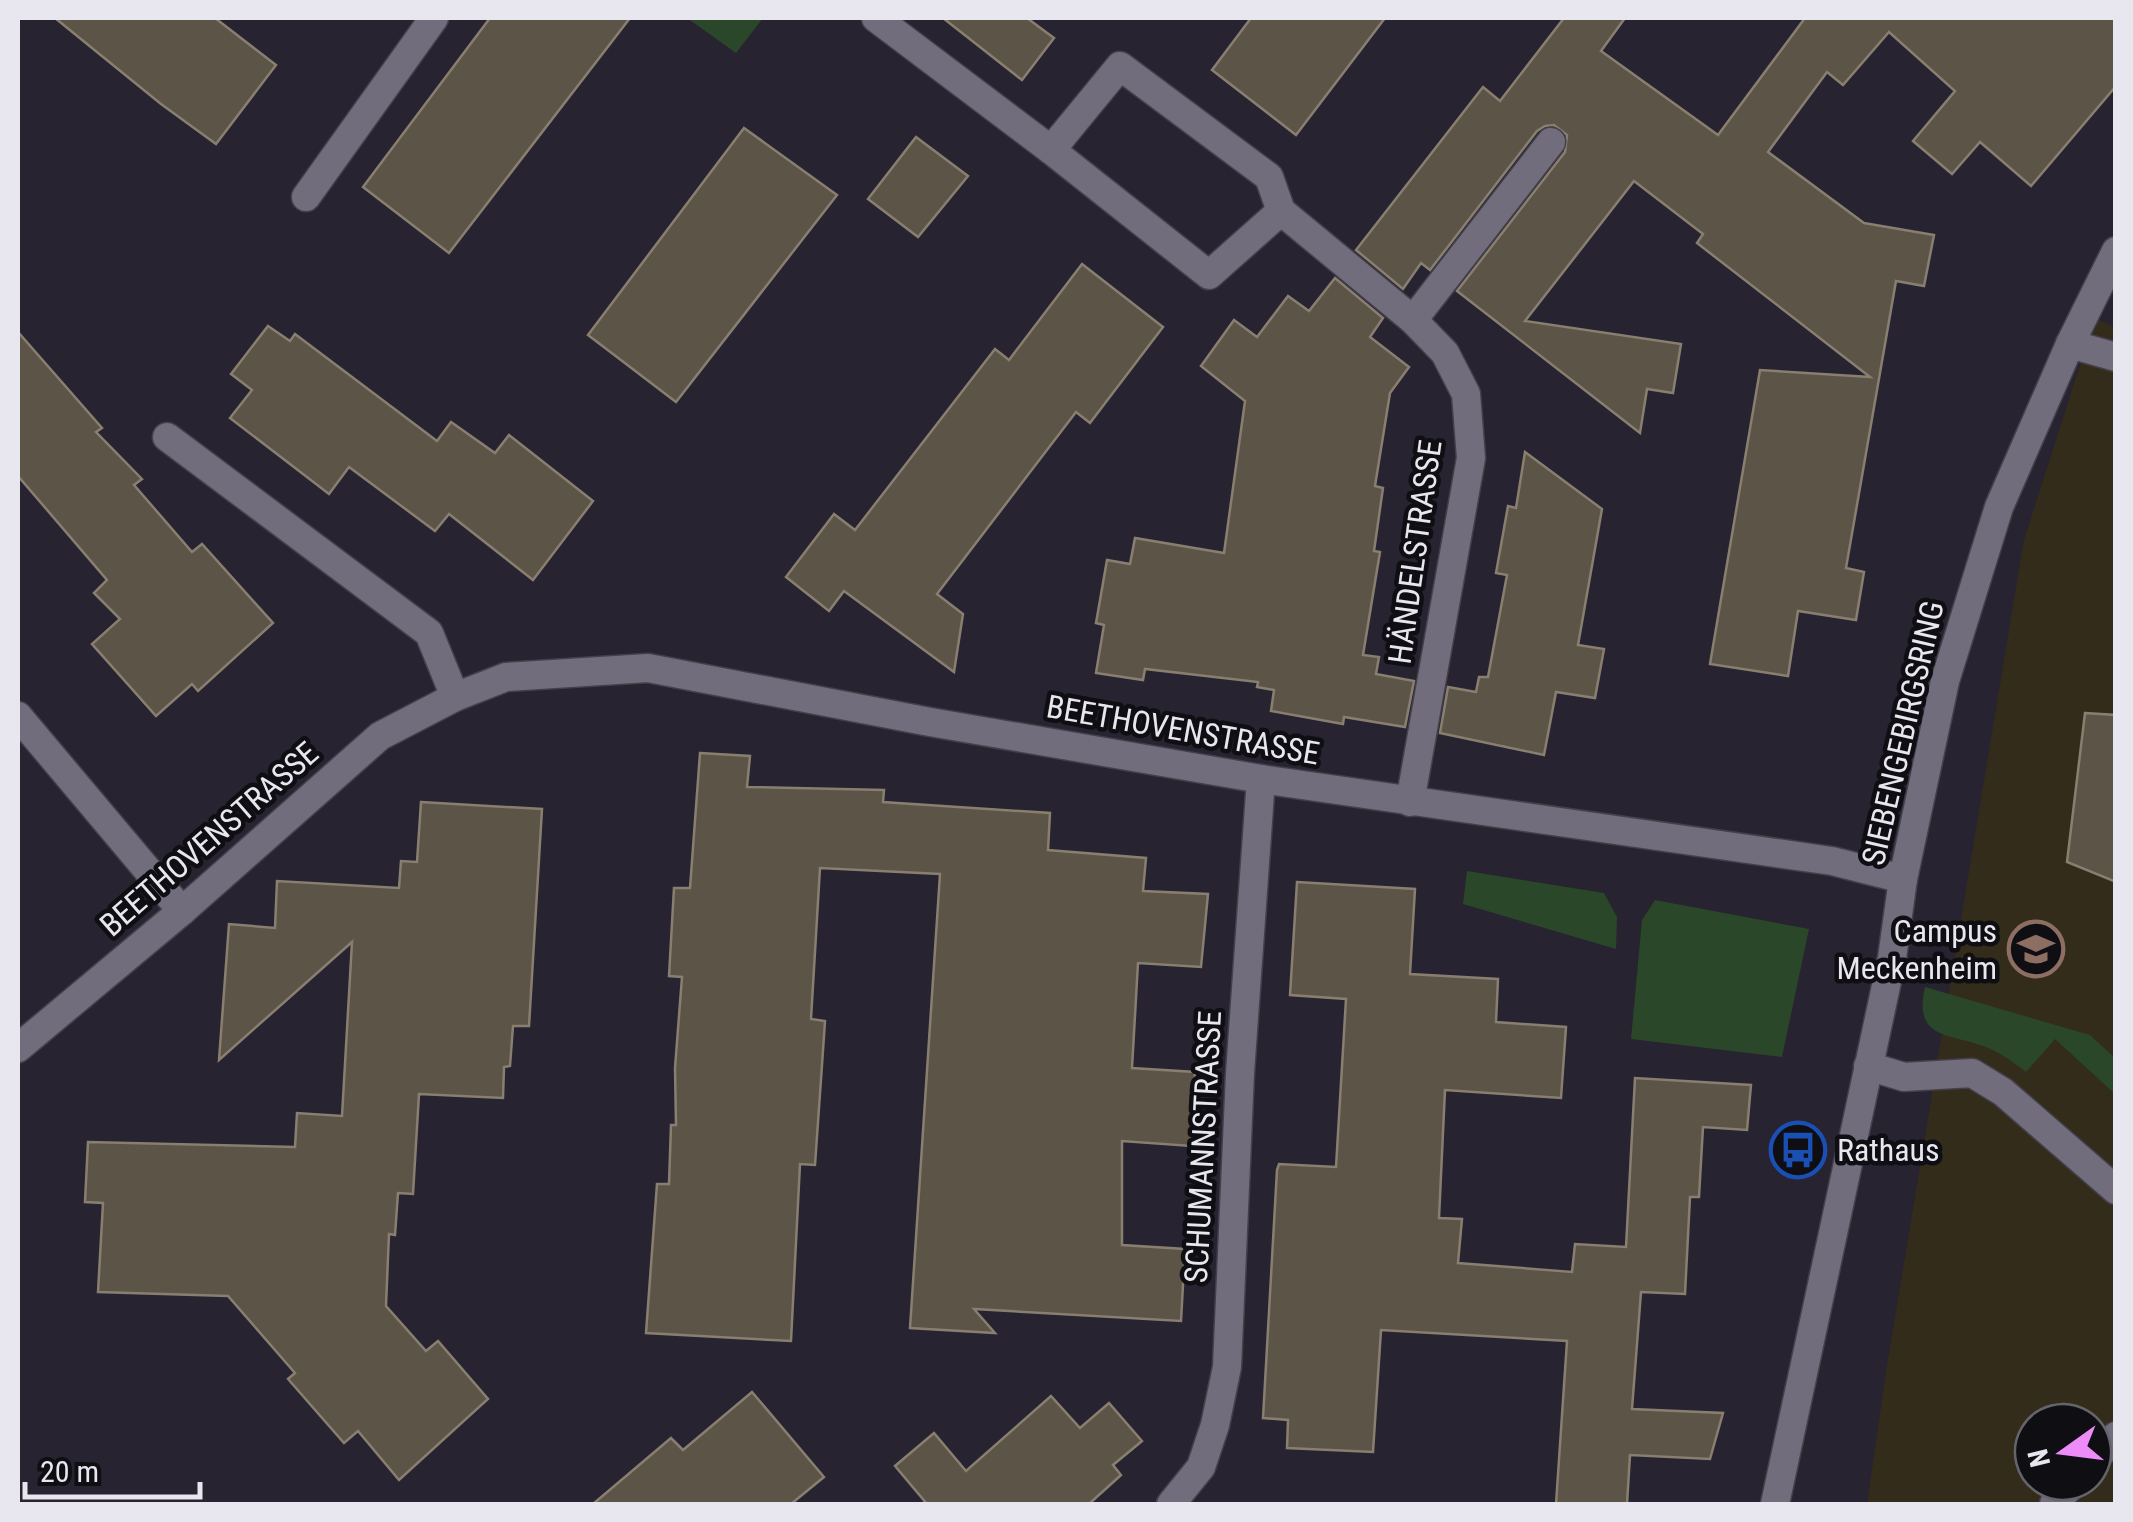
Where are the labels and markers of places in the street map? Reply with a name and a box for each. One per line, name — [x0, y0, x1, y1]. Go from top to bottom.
place label: Campus Meckenheim — [1837, 912, 1997, 987]
school or university icon: Campus Meckenheim — [2006, 919, 2066, 979]
bus stop icon: Rathaus — [1768, 1120, 1828, 1180]
place label: Rathaus — [1837, 1131, 1940, 1169]

